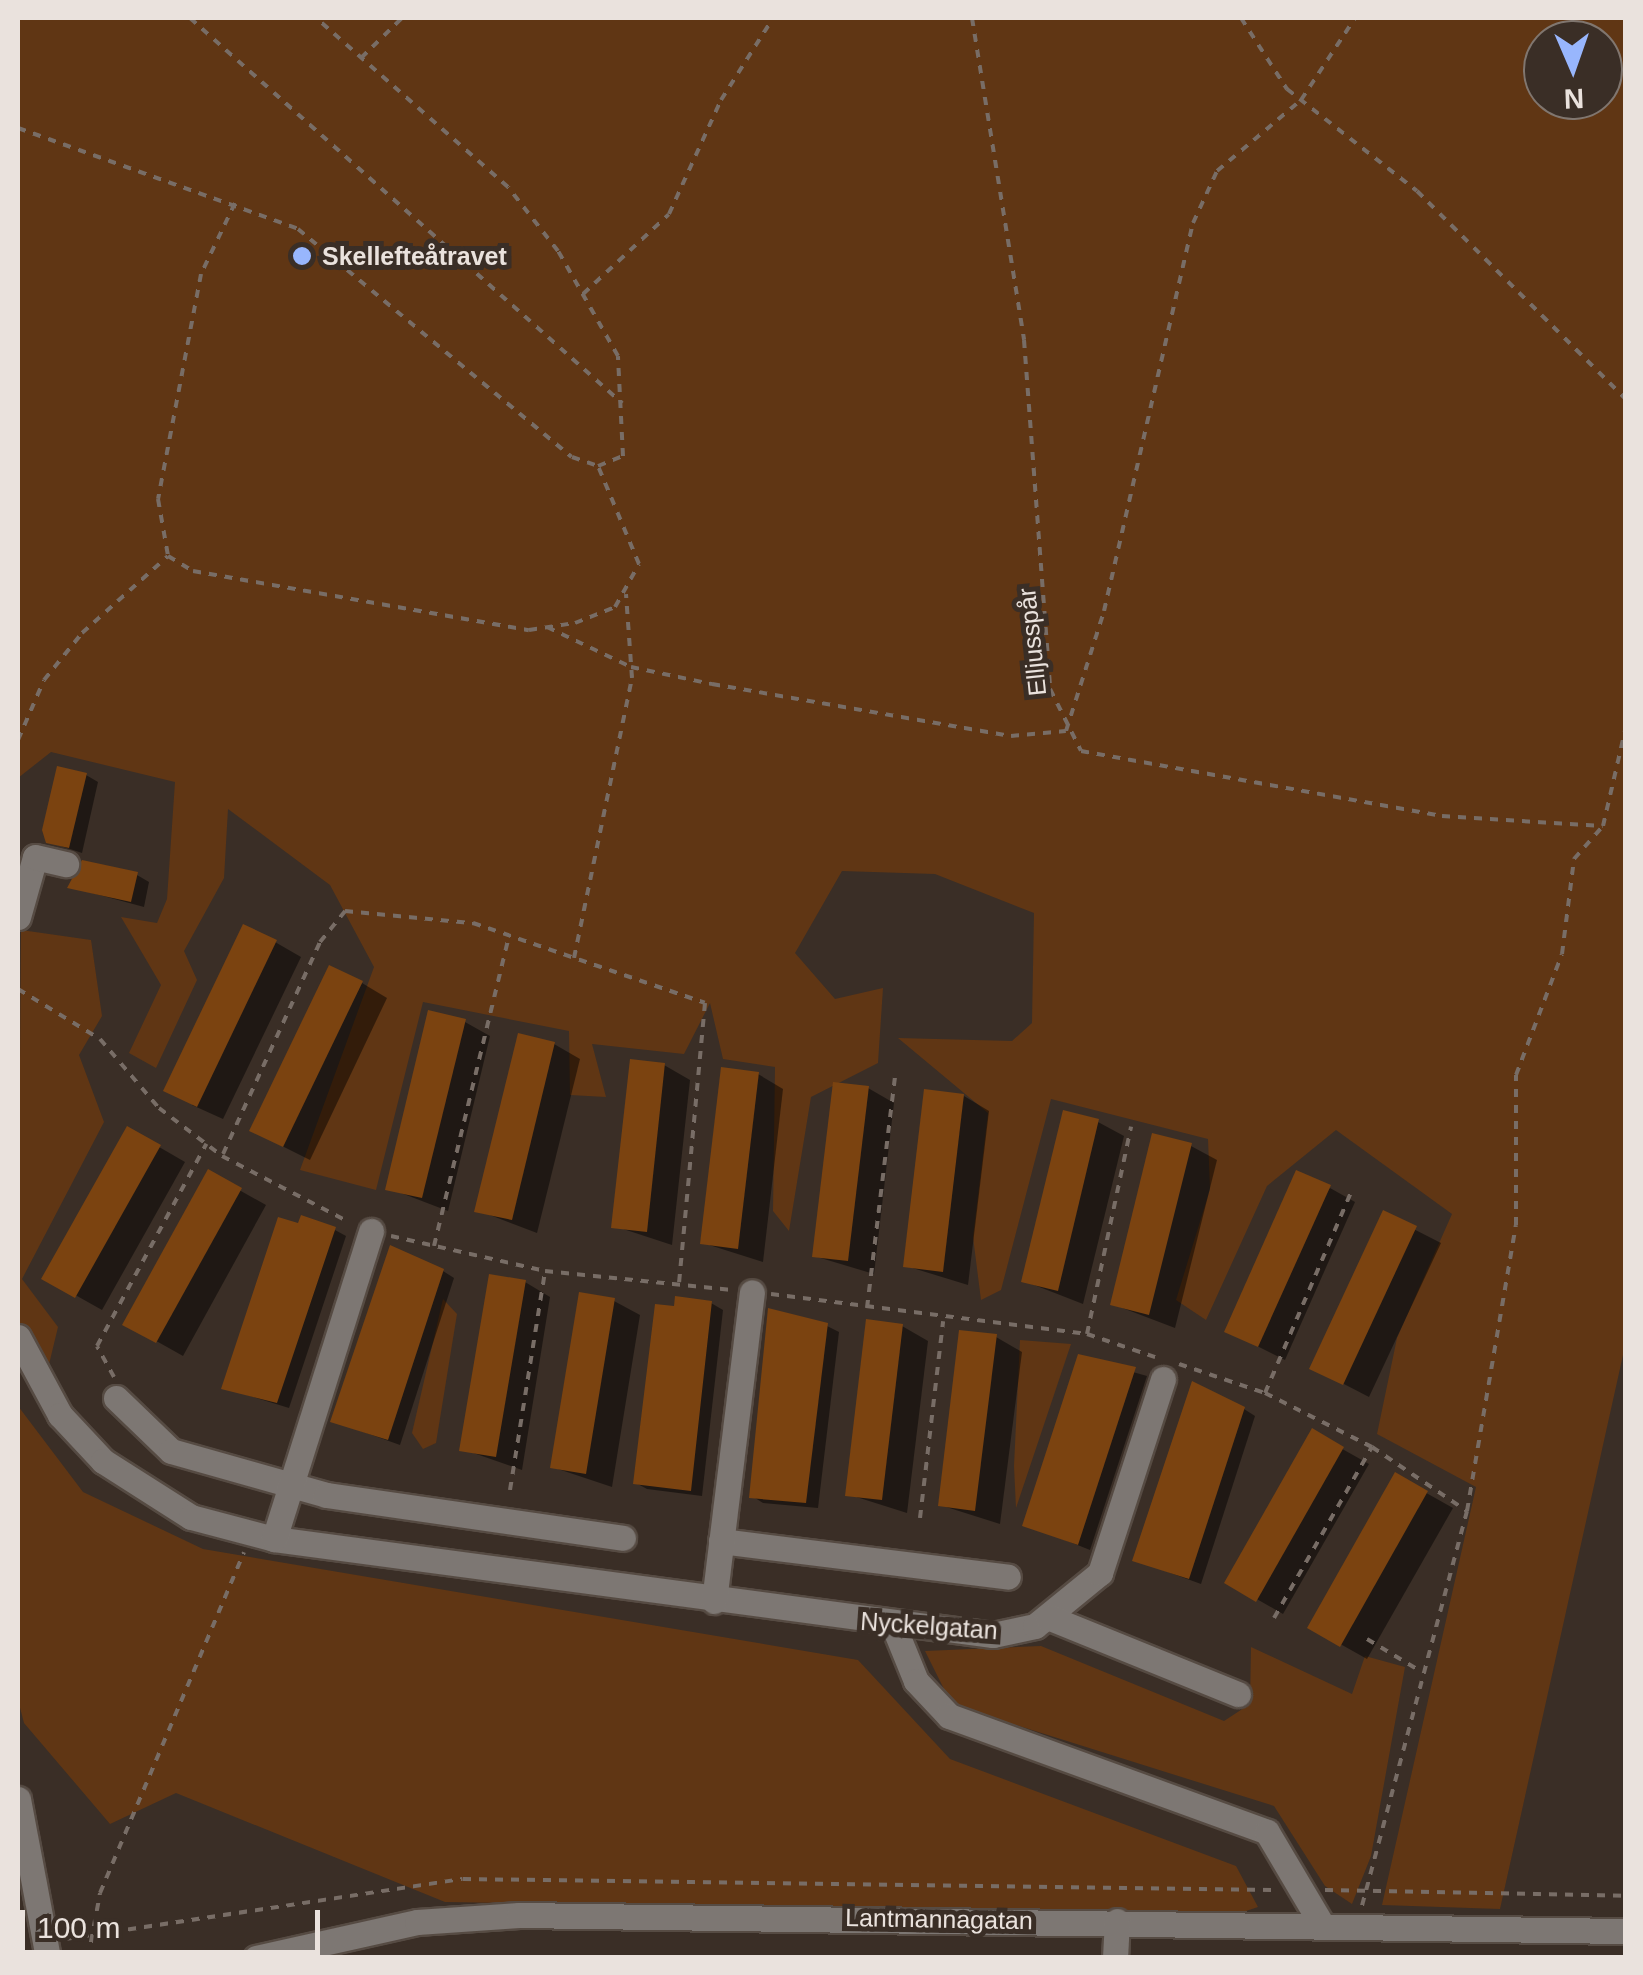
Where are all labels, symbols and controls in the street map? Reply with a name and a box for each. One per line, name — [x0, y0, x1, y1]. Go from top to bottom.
north arrow — [1523, 20, 1623, 120]
text: N — [1563, 83, 1585, 114]
place label: Skellefteåtravet — [322, 241, 507, 271]
marker: Skellefteåtravet — [291, 245, 313, 267]
street label: Elljusspår — [1011, 587, 1053, 697]
street label: Nyckelgatan — [859, 1606, 999, 1646]
scale bar — [25, 1890, 325, 1952]
street label: Lantmannagatan — [845, 1902, 1033, 1936]
text: 100 m — [37, 1911, 120, 1944]

